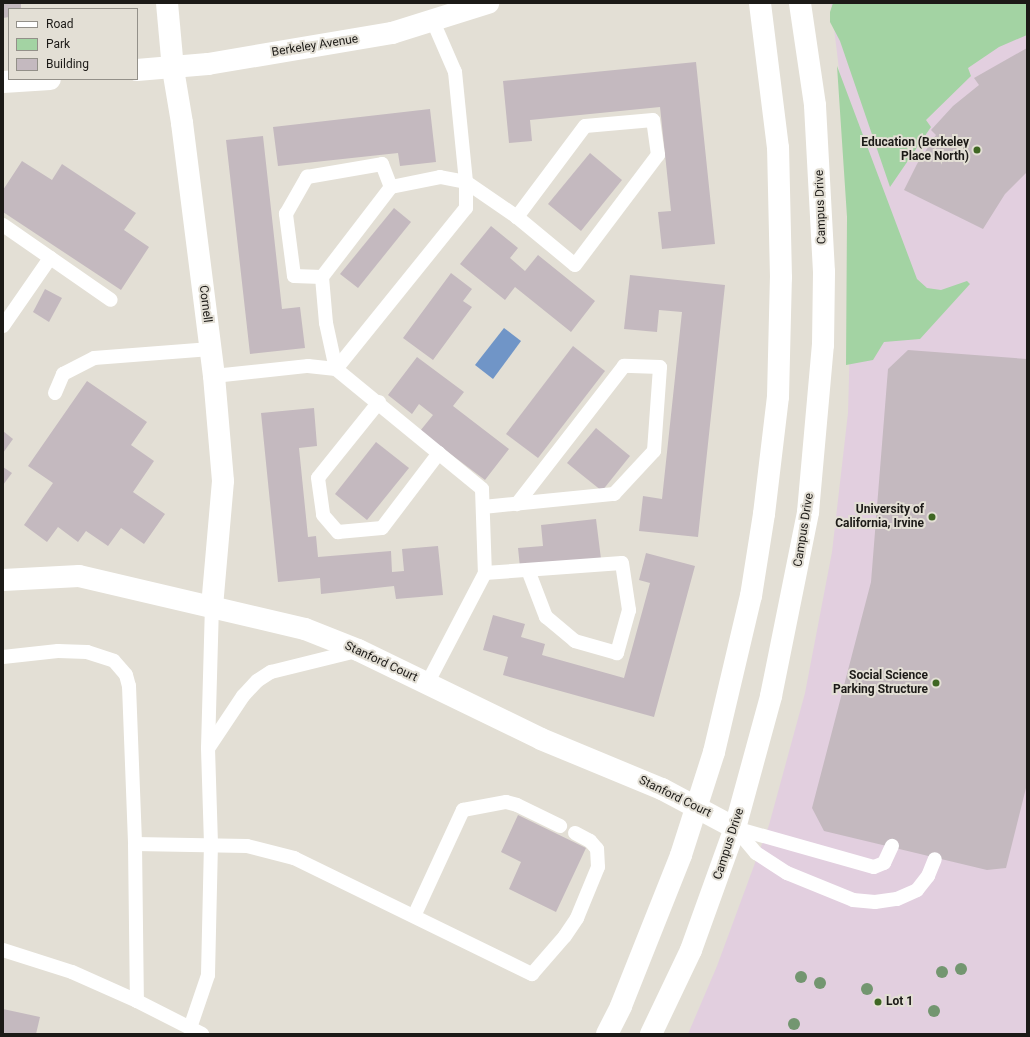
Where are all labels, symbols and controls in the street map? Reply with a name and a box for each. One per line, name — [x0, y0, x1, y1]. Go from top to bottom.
legend — [8, 8, 138, 80]
text: Road — [46, 17, 74, 31]
street label: Berkeley Avenue — [271, 32, 359, 60]
text: Park — [46, 37, 70, 51]
text: Building — [46, 57, 89, 71]
place label: Education (Berkeley Place North) — [861, 136, 969, 164]
marker: Education (Berkeley Place North) — [972, 145, 982, 155]
street label: Campus Drive — [813, 170, 829, 244]
street label: Cornell — [196, 284, 214, 324]
street label: Campus Drive — [791, 492, 817, 568]
place label: University of California, Irvine — [835, 503, 924, 531]
marker: University of California, Irvine — [927, 512, 937, 522]
street label: Stanford Court — [342, 639, 420, 685]
place label: Social Science Parking Structure — [833, 669, 928, 697]
marker: Social Science Parking Structure — [931, 678, 941, 688]
street label: Stanford Court — [637, 773, 713, 821]
street label: Campus Drive — [711, 806, 747, 882]
place label: Lot 1 — [886, 995, 913, 1009]
marker: Lot 1 — [873, 997, 883, 1007]

